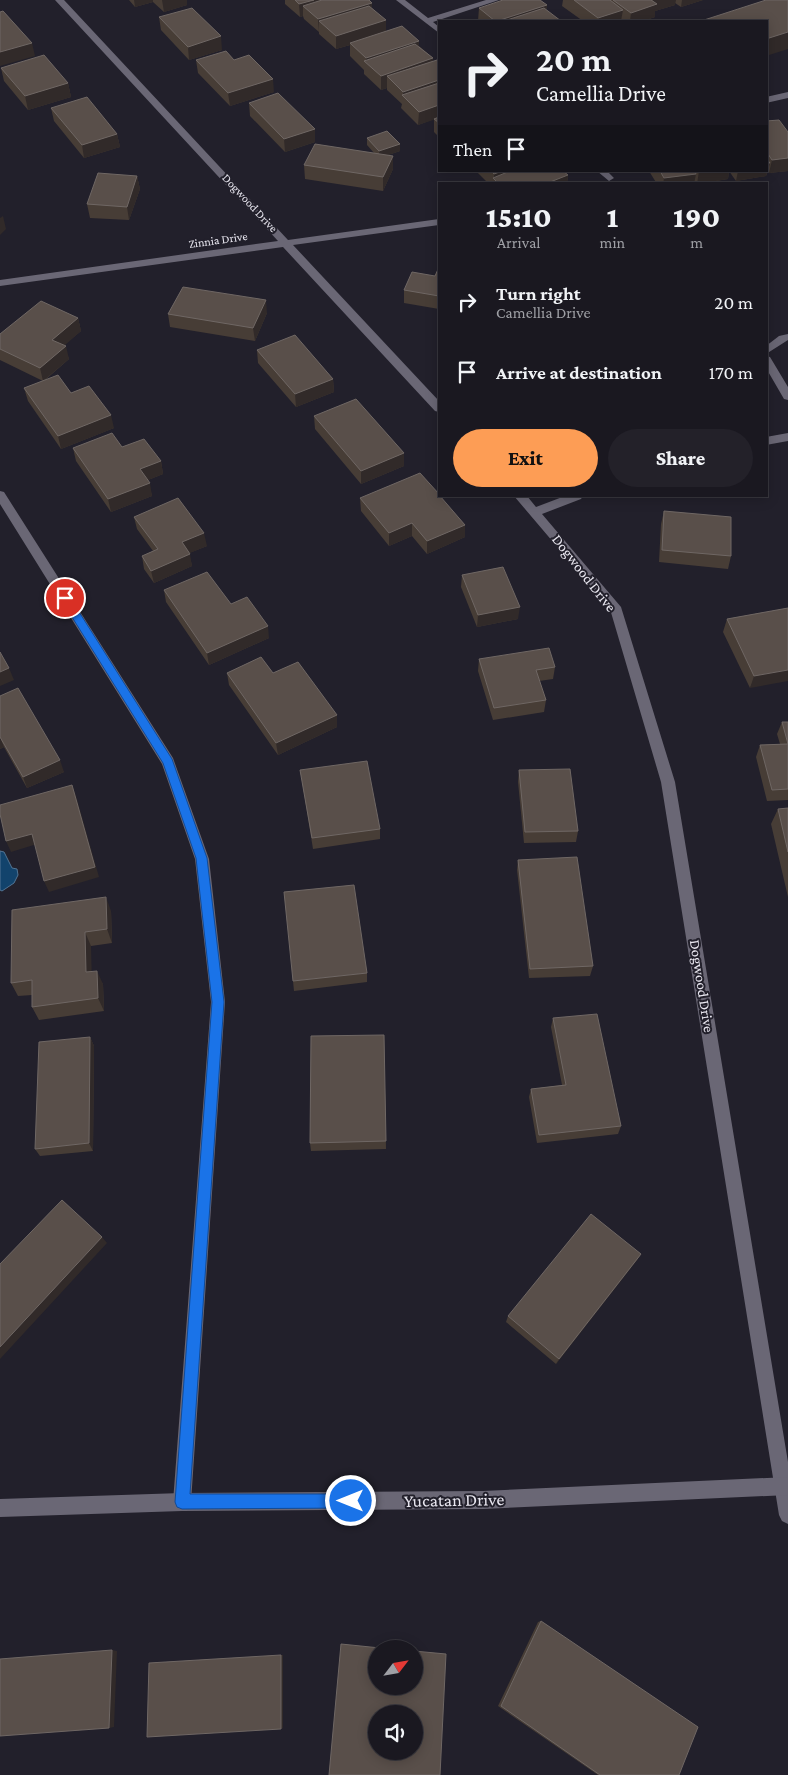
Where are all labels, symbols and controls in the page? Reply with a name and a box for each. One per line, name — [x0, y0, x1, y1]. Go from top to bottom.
icon: right — [453, 40, 518, 105]
text: 20 m — [536, 40, 611, 79]
text: Camellia Drive — [536, 81, 666, 106]
icon: arrive — [502, 135, 530, 163]
text: Then — [453, 139, 492, 160]
street label: Dogwood Drive — [219, 171, 281, 235]
text: 15:10 — [486, 200, 552, 233]
text: 1 — [607, 200, 618, 233]
text: 190 — [673, 200, 720, 233]
street label: Zinnia Drive — [188, 229, 248, 251]
text: Arrival — [497, 234, 541, 251]
text: min — [600, 234, 625, 251]
text: m — [690, 234, 703, 251]
text: Turn right — [496, 283, 581, 304]
icon: right — [453, 288, 481, 316]
text: 20 m — [714, 292, 753, 313]
text: Camellia Drive — [496, 304, 590, 321]
icon: arrive — [453, 358, 481, 386]
text: Arrive at destination — [496, 362, 662, 383]
text: 170 m — [709, 362, 753, 383]
button: Exit — [453, 429, 598, 487]
button: Share — [608, 429, 753, 487]
street label: Dogwood Drive — [548, 531, 619, 616]
pin — [44, 577, 86, 619]
icon: arrive — [51, 584, 79, 612]
street label: Dogwood Drive — [686, 938, 717, 1034]
position arrow — [324, 1474, 376, 1526]
street label: Yucatan Drive — [404, 1489, 504, 1511]
north arrow — [368, 1640, 422, 1695]
map controls — [368, 1640, 423, 1760]
button: sound — [368, 1705, 423, 1760]

